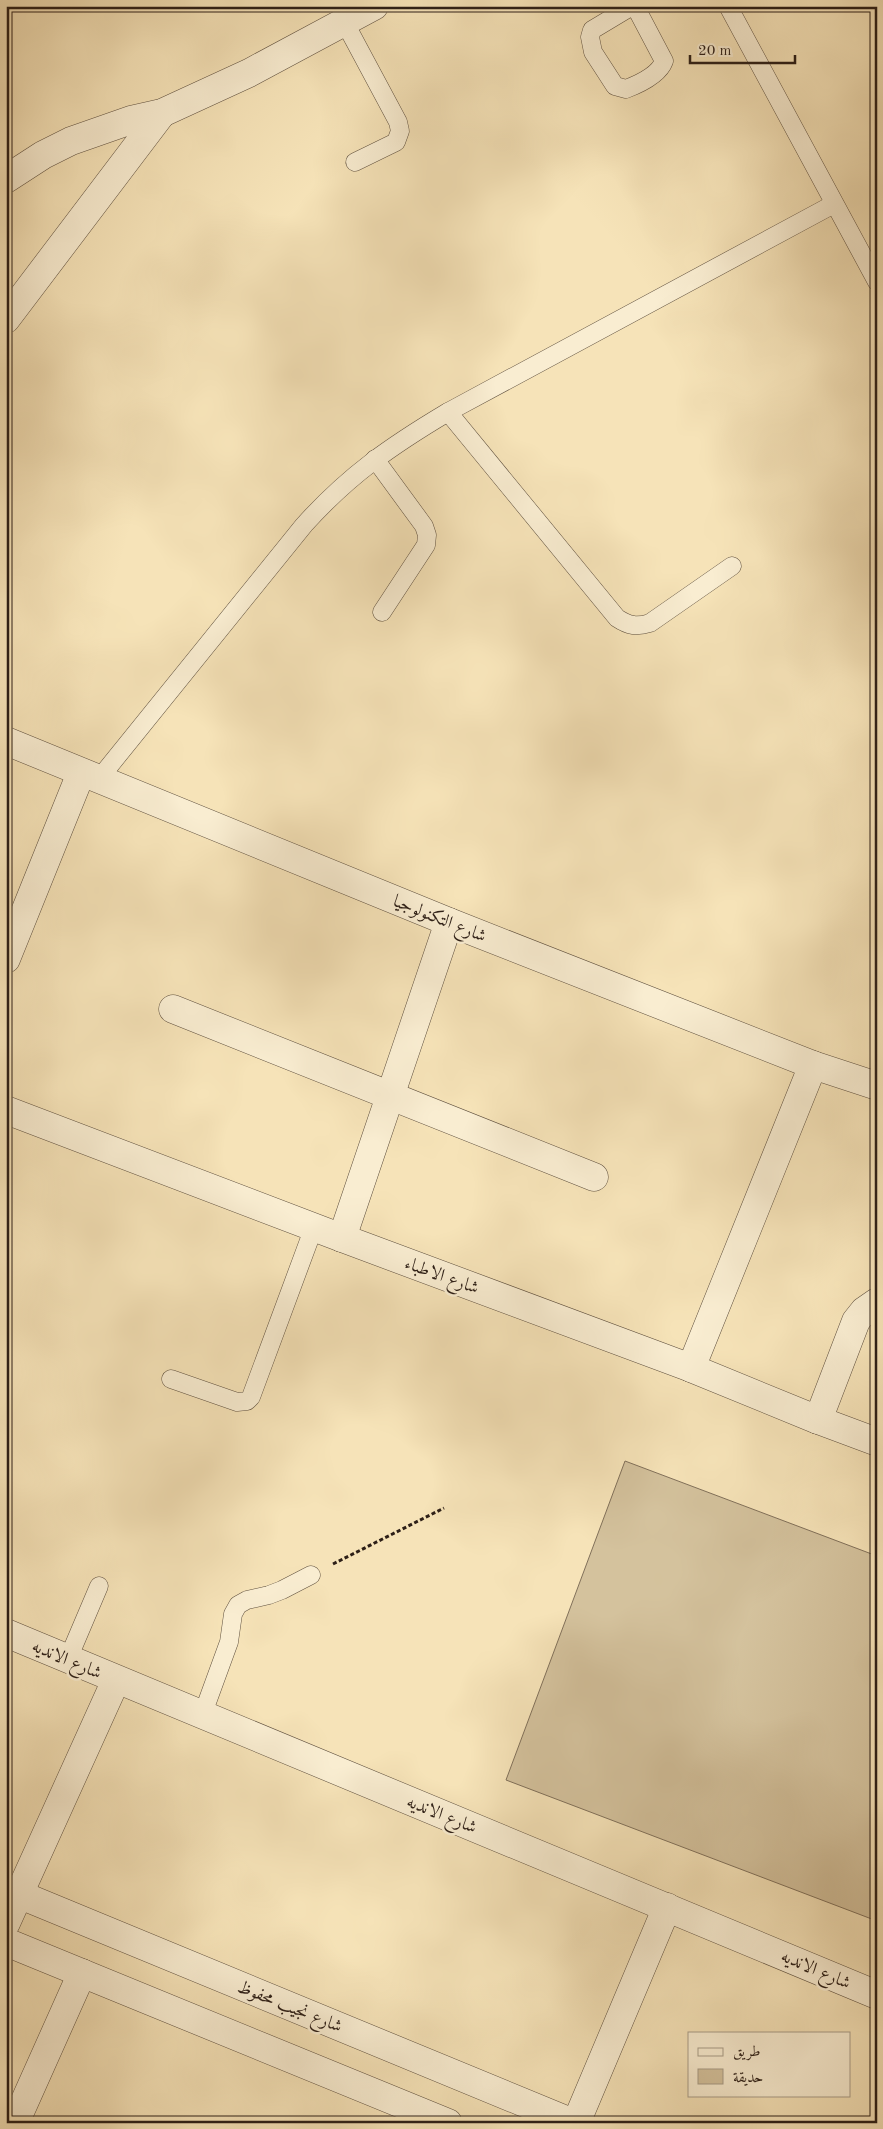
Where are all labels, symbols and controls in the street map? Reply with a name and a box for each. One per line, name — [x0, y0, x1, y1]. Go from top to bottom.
scale bar — [690, 32, 796, 64]
text: 20 m — [698, 44, 732, 59]
street label: شارع التكنولوجيا — [389, 891, 489, 950]
street label: شارع الاطباء — [401, 1254, 481, 1302]
street label: شارع الانديه — [27, 1637, 104, 1687]
street label: شارع الانديه — [402, 1793, 479, 1842]
street label: شارع الانديه — [776, 1947, 853, 1997]
street label: شارع نجيب محفوظ — [233, 1978, 345, 2041]
legend — [688, 2032, 850, 2096]
text: طريق — [733, 2045, 760, 2061]
text: حديقة — [733, 2071, 763, 2086]

